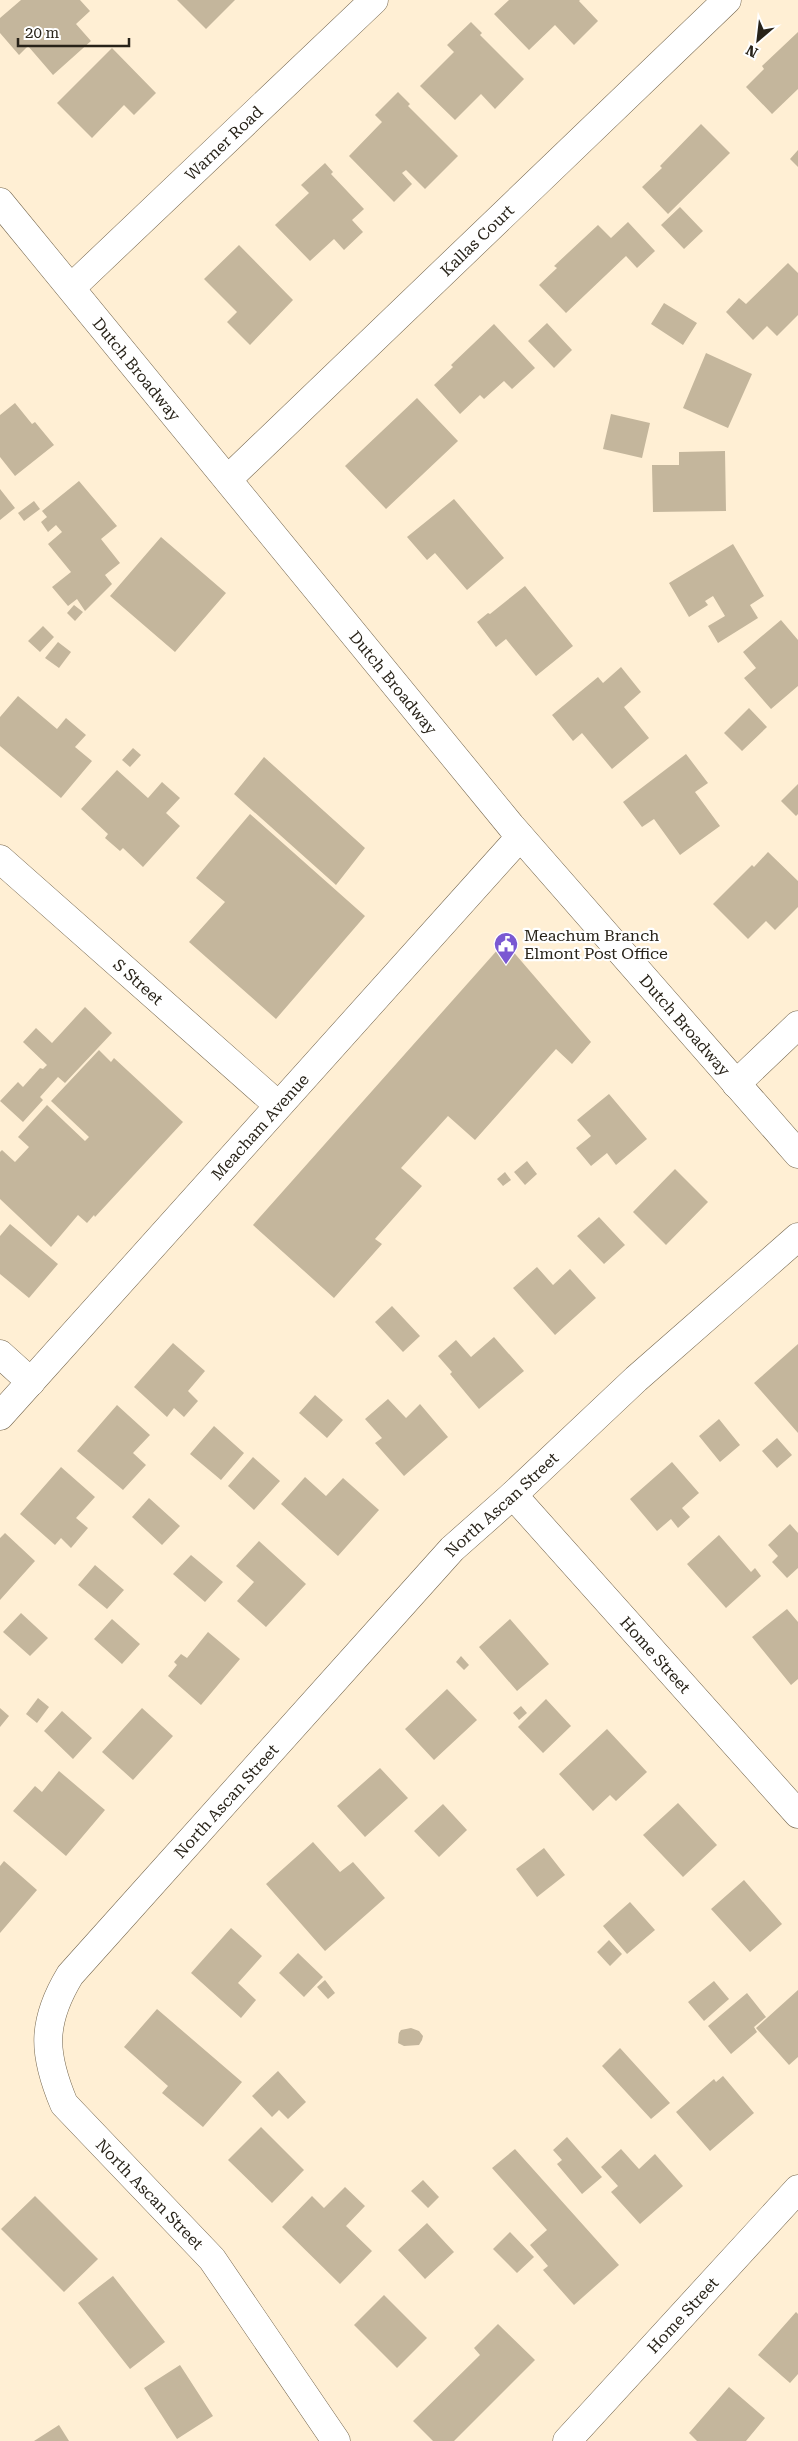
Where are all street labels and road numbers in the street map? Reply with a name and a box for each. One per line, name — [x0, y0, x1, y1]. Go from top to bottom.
street label: Warner Road — [181, 102, 267, 185]
street label: Kallas Court — [437, 201, 518, 280]
street label: Dutch Broadway — [89, 314, 185, 425]
street label: Dutch Broadway — [345, 627, 441, 739]
street label: S Street — [109, 955, 167, 1009]
street label: Dutch Broadway — [636, 971, 734, 1080]
street label: Meacham Avenue — [208, 1070, 313, 1184]
street label: North Ascan Street — [441, 1448, 562, 1561]
street label: Home Street — [616, 1613, 694, 1697]
street label: North Ascan Street — [170, 1740, 282, 1862]
street label: North Ascan Street — [92, 2135, 207, 2254]
street label: Home Street — [643, 2273, 723, 2357]

